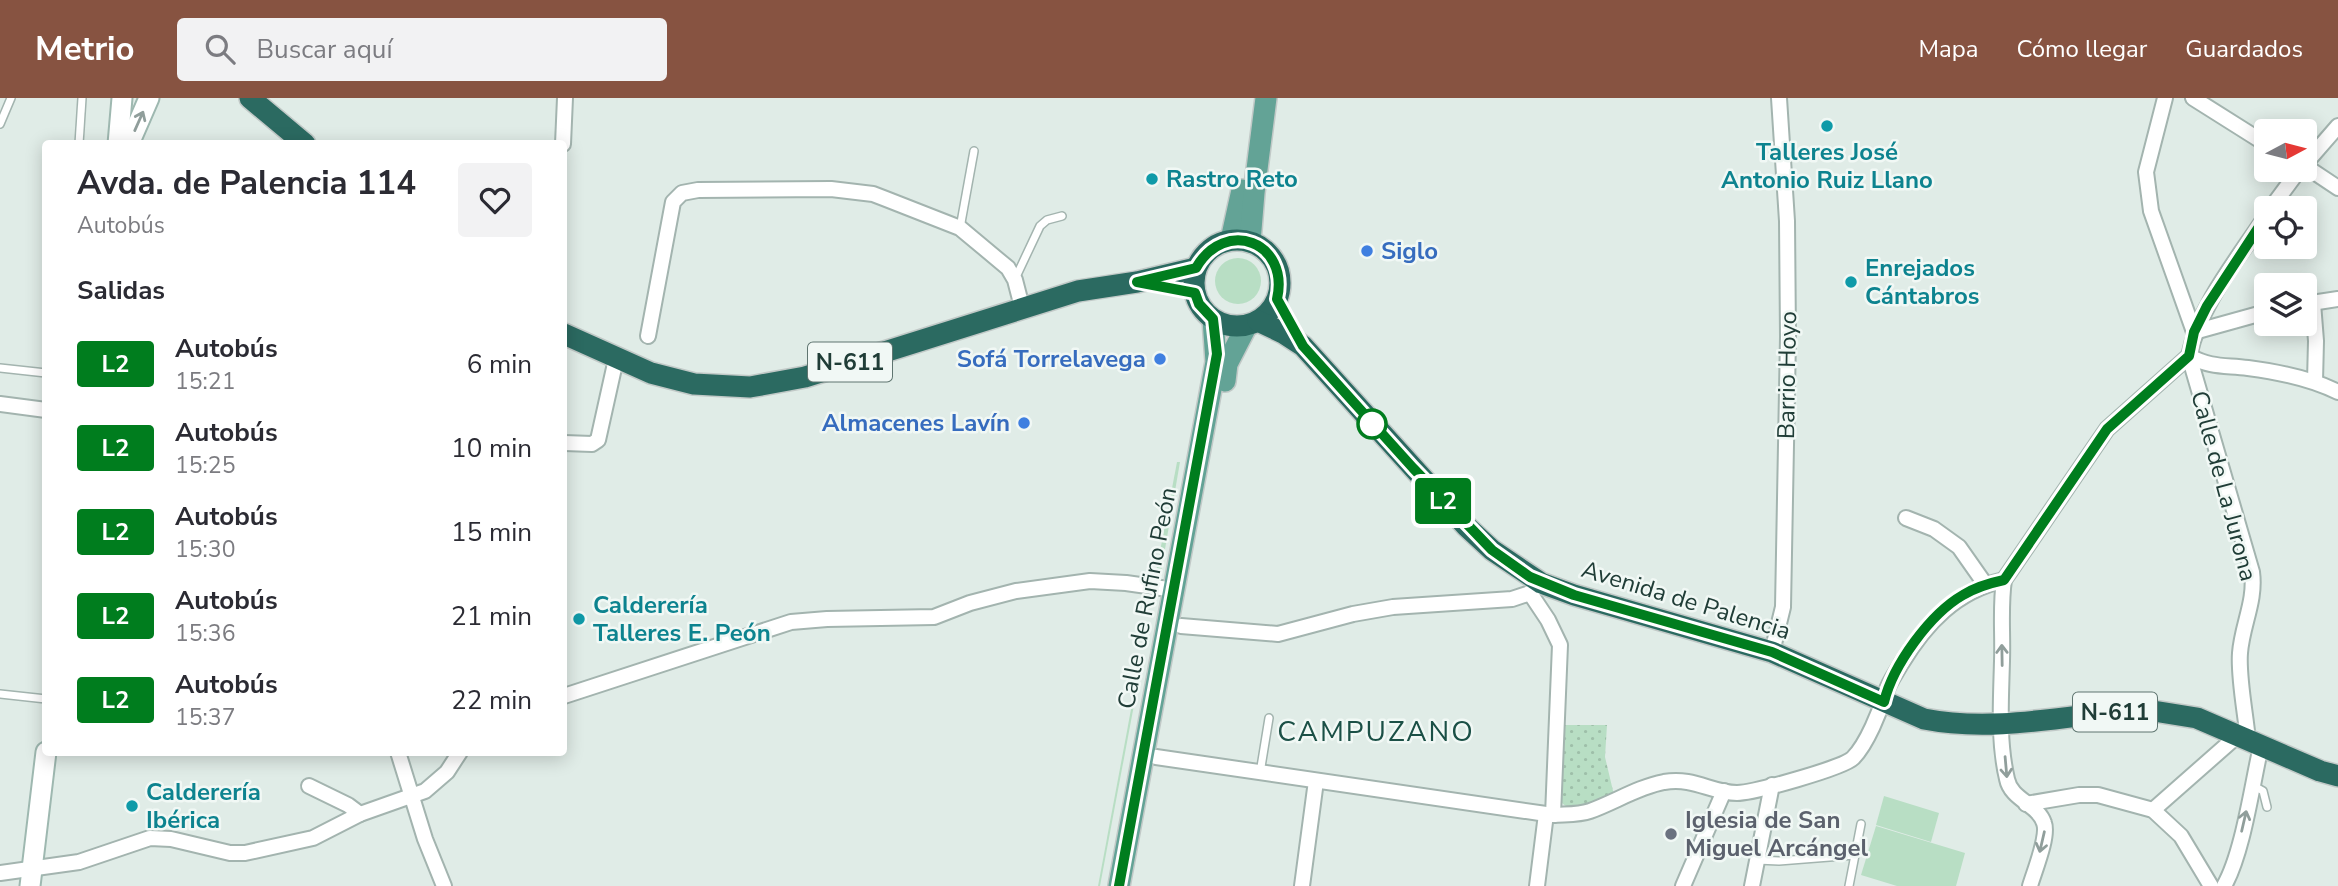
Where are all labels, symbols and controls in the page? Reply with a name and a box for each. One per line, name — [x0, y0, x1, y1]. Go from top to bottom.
search box — [177, 18, 667, 81]
text: Metrio — [35, 27, 135, 72]
icon: search — [201, 30, 239, 68]
text: Buscar aquí — [257, 32, 392, 67]
text: Mapa — [1918, 33, 1978, 65]
text: Cómo llegar — [2016, 33, 2147, 65]
text: Guardados — [2185, 33, 2303, 65]
one-way arrow — [133, 111, 146, 132]
marker: Talleres José Antonio Ruiz Llano — [1819, 118, 1835, 134]
north arrow — [2254, 119, 2317, 182]
map controls — [2254, 119, 2317, 336]
place label: Talleres José Antonio Ruiz Llano — [1721, 136, 1933, 196]
text: Avda. de Palencia 114 — [77, 161, 416, 206]
button: heart — [458, 163, 532, 237]
place label: Rastro Reto — [1166, 163, 1298, 195]
marker: Rastro Reto — [1144, 171, 1160, 187]
button: locate — [2254, 196, 2317, 259]
text: Autobús — [77, 210, 165, 241]
place label: Siglo — [1381, 235, 1438, 267]
marker: Siglo — [1359, 243, 1375, 259]
place label: Enrejados Cántabros — [1865, 252, 1980, 312]
text: Salidas — [77, 273, 165, 308]
button: layers — [2254, 273, 2317, 336]
marker: Enrejados Cántabros — [1843, 274, 1859, 290]
street label: Barrio Hoyo — [1770, 311, 1804, 439]
text: Autobús — [175, 331, 278, 366]
road number: N-611 — [808, 342, 892, 382]
place label: Sofá Torrelavega — [957, 343, 1146, 375]
text: 6 min — [467, 347, 532, 382]
text: L2 — [102, 348, 129, 380]
marker: Sofá Torrelavega — [1152, 351, 1168, 367]
text: 15:21 — [175, 366, 235, 397]
street label: Calle de La Jurona — [2183, 387, 2265, 585]
place label: Almacenes Lavín — [822, 407, 1010, 439]
unlabelled marker — [1357, 409, 1387, 439]
text: Autobús — [175, 415, 278, 450]
marker: Almacenes Lavín — [1016, 415, 1032, 431]
text: 10 min — [451, 431, 532, 466]
text: L2 — [102, 432, 129, 464]
text: 15:25 — [175, 450, 235, 481]
line badge: L2 — [1412, 478, 1474, 524]
street label: Calle de Rufino Peón — [1110, 485, 1184, 711]
text: L2 — [1429, 485, 1457, 517]
text: Autobús — [175, 499, 278, 534]
text: 15 min — [451, 515, 532, 550]
text: L2 — [102, 516, 129, 548]
text: 15:30 — [175, 534, 235, 565]
street label: Avenida de Palencia — [1578, 553, 1794, 647]
text: Autobús — [175, 583, 278, 618]
place label: Calderería Talleres E. Peón — [593, 589, 771, 649]
text: 21 min — [451, 599, 532, 634]
text: L2 — [102, 600, 129, 632]
marker: Calderería Talleres E. Peón — [571, 611, 587, 627]
text: 15:36 — [175, 618, 235, 649]
one-way arrow — [1995, 644, 2009, 667]
text: Autobús — [175, 667, 278, 702]
text: 22 min — [451, 683, 532, 718]
text: L2 — [102, 684, 129, 716]
road number: N-611 — [2073, 692, 2157, 732]
text: 15:37 — [175, 702, 235, 733]
district label: CAMPUZANO — [1277, 713, 1475, 751]
one-way arrow — [1999, 755, 2012, 778]
place label: Calderería Ibérica — [146, 776, 261, 836]
marker: Calderería Ibérica — [124, 798, 140, 814]
place label: Iglesia de San Miguel Arcángel — [1685, 804, 1868, 864]
one-way arrow — [2238, 810, 2251, 833]
marker: Iglesia de San Miguel Arcángel — [1663, 826, 1679, 842]
one-way arrow — [2035, 830, 2048, 852]

